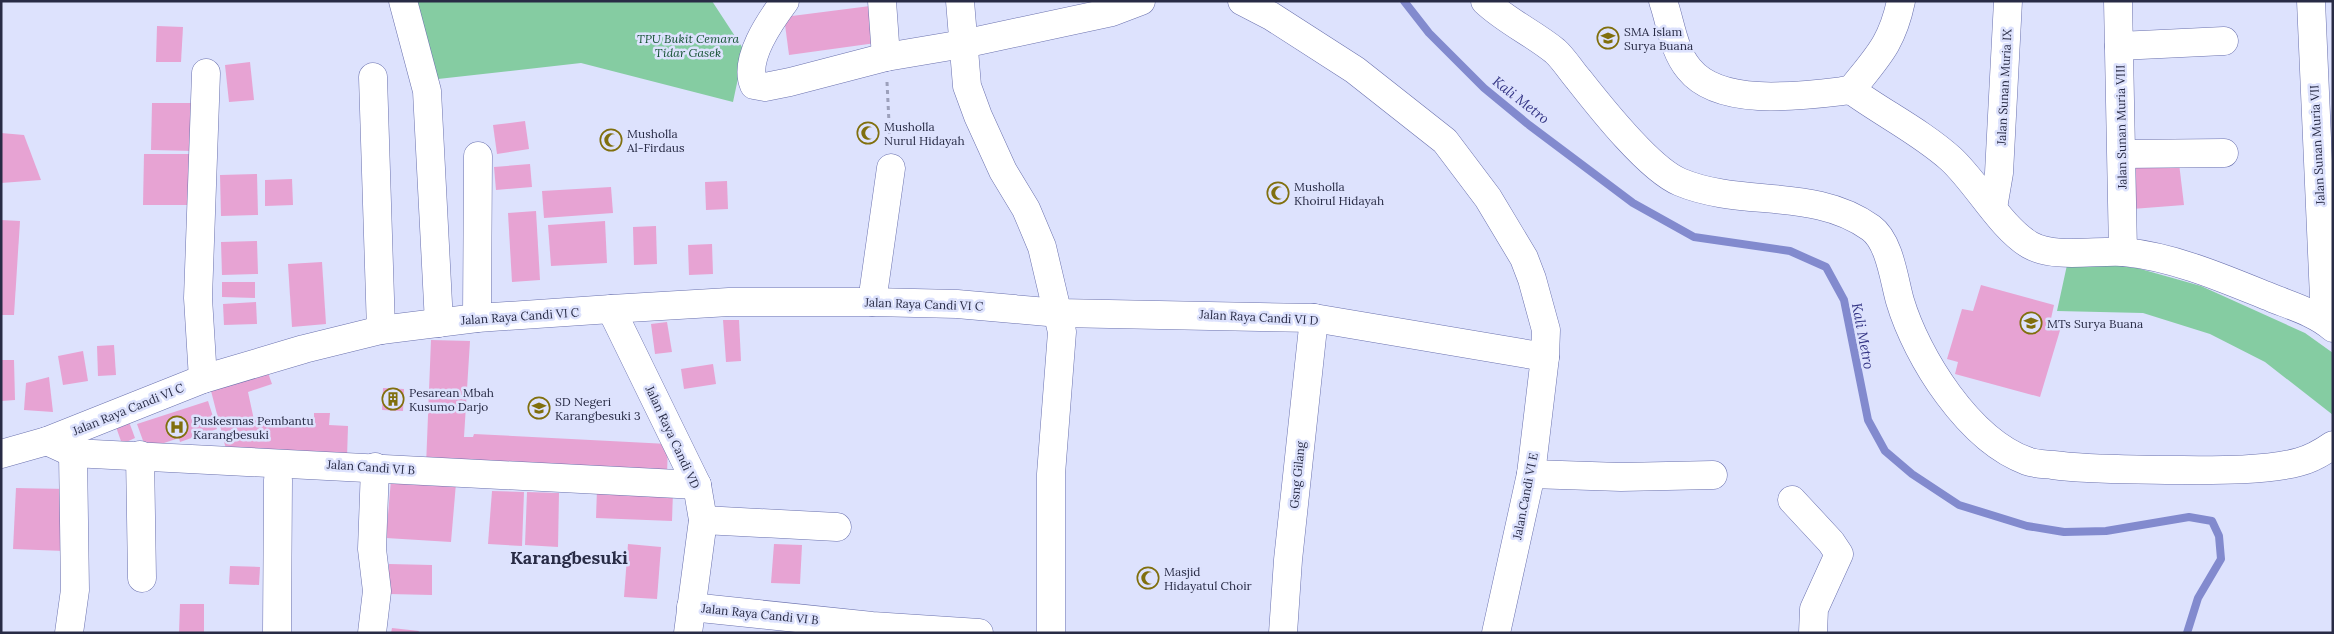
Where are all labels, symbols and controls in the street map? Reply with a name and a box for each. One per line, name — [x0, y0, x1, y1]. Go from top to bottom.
place label: SMA Islam Surya Buana — [1624, 24, 1693, 53]
school or university icon: SMA Islam Surya Buana — [1596, 26, 1620, 50]
street label: Jalan Sunan Muria IX — [1993, 28, 2015, 146]
park label: TPU Bukit Cemara Tidar Gasek — [637, 31, 739, 60]
street label: Jalan Sunan Muria VIII — [2112, 65, 2130, 190]
water label: Kali Metro — [1489, 72, 1553, 128]
street label: Jalan Sunan Muria VII — [2306, 85, 2328, 206]
place label: Musholla Nurul Hidayah — [884, 119, 965, 148]
mosque icon: Musholla Nurul Hidayah — [856, 121, 880, 145]
place label: Musholla Al-Firdaus — [626, 126, 685, 155]
mosque icon: Musholla Al-Firdaus — [599, 128, 623, 152]
place label: Musholla Khoirul Hidayah — [1294, 179, 1384, 208]
mosque icon: Musholla Khoirul Hidayah — [1266, 181, 1290, 205]
street label: Jalan Raya Candi VI C — [863, 294, 984, 314]
water label: Kali Metro — [1848, 301, 1878, 371]
street label: Jalan Raya Candi VI C — [459, 304, 580, 328]
street label: Jalan Raya Candi VI D — [1198, 306, 1319, 328]
school or university icon: MTs Surya Buana — [2019, 311, 2043, 335]
place label: MTs Surya Buana — [2047, 316, 2143, 331]
street label: Jalan Raya Candi VI C — [69, 380, 186, 439]
street label: Jalan Raya Candi VD — [642, 382, 703, 491]
place label: Pesarean Mbah Kusumo Darjo — [409, 385, 494, 414]
building icon: Pesarean Mbah Kusumo Darjo — [381, 387, 405, 411]
place label: SD Negeri Karangbesuki 3 — [555, 394, 641, 423]
school or university icon: SD Negeri Karangbesuki 3 — [527, 396, 551, 420]
place label: Puskesmas Pembantu Karangbesuki — [193, 413, 314, 442]
hospital icon: Puskesmas Pembantu Karangbesuki — [165, 415, 189, 439]
street label: Gsng Gilang — [1286, 440, 1308, 509]
street label: Jalan.Candi VI E — [1509, 451, 1541, 542]
street label: Jalan Candi VI B — [325, 456, 416, 478]
district label: Karangbesuki — [510, 546, 628, 569]
place label: Masjid Hidayatul Choir — [1164, 564, 1253, 593]
mosque icon: Masjid Hidayatul Choir — [1136, 566, 1160, 590]
street label: Jalan Raya Candi VI B — [700, 600, 819, 628]

